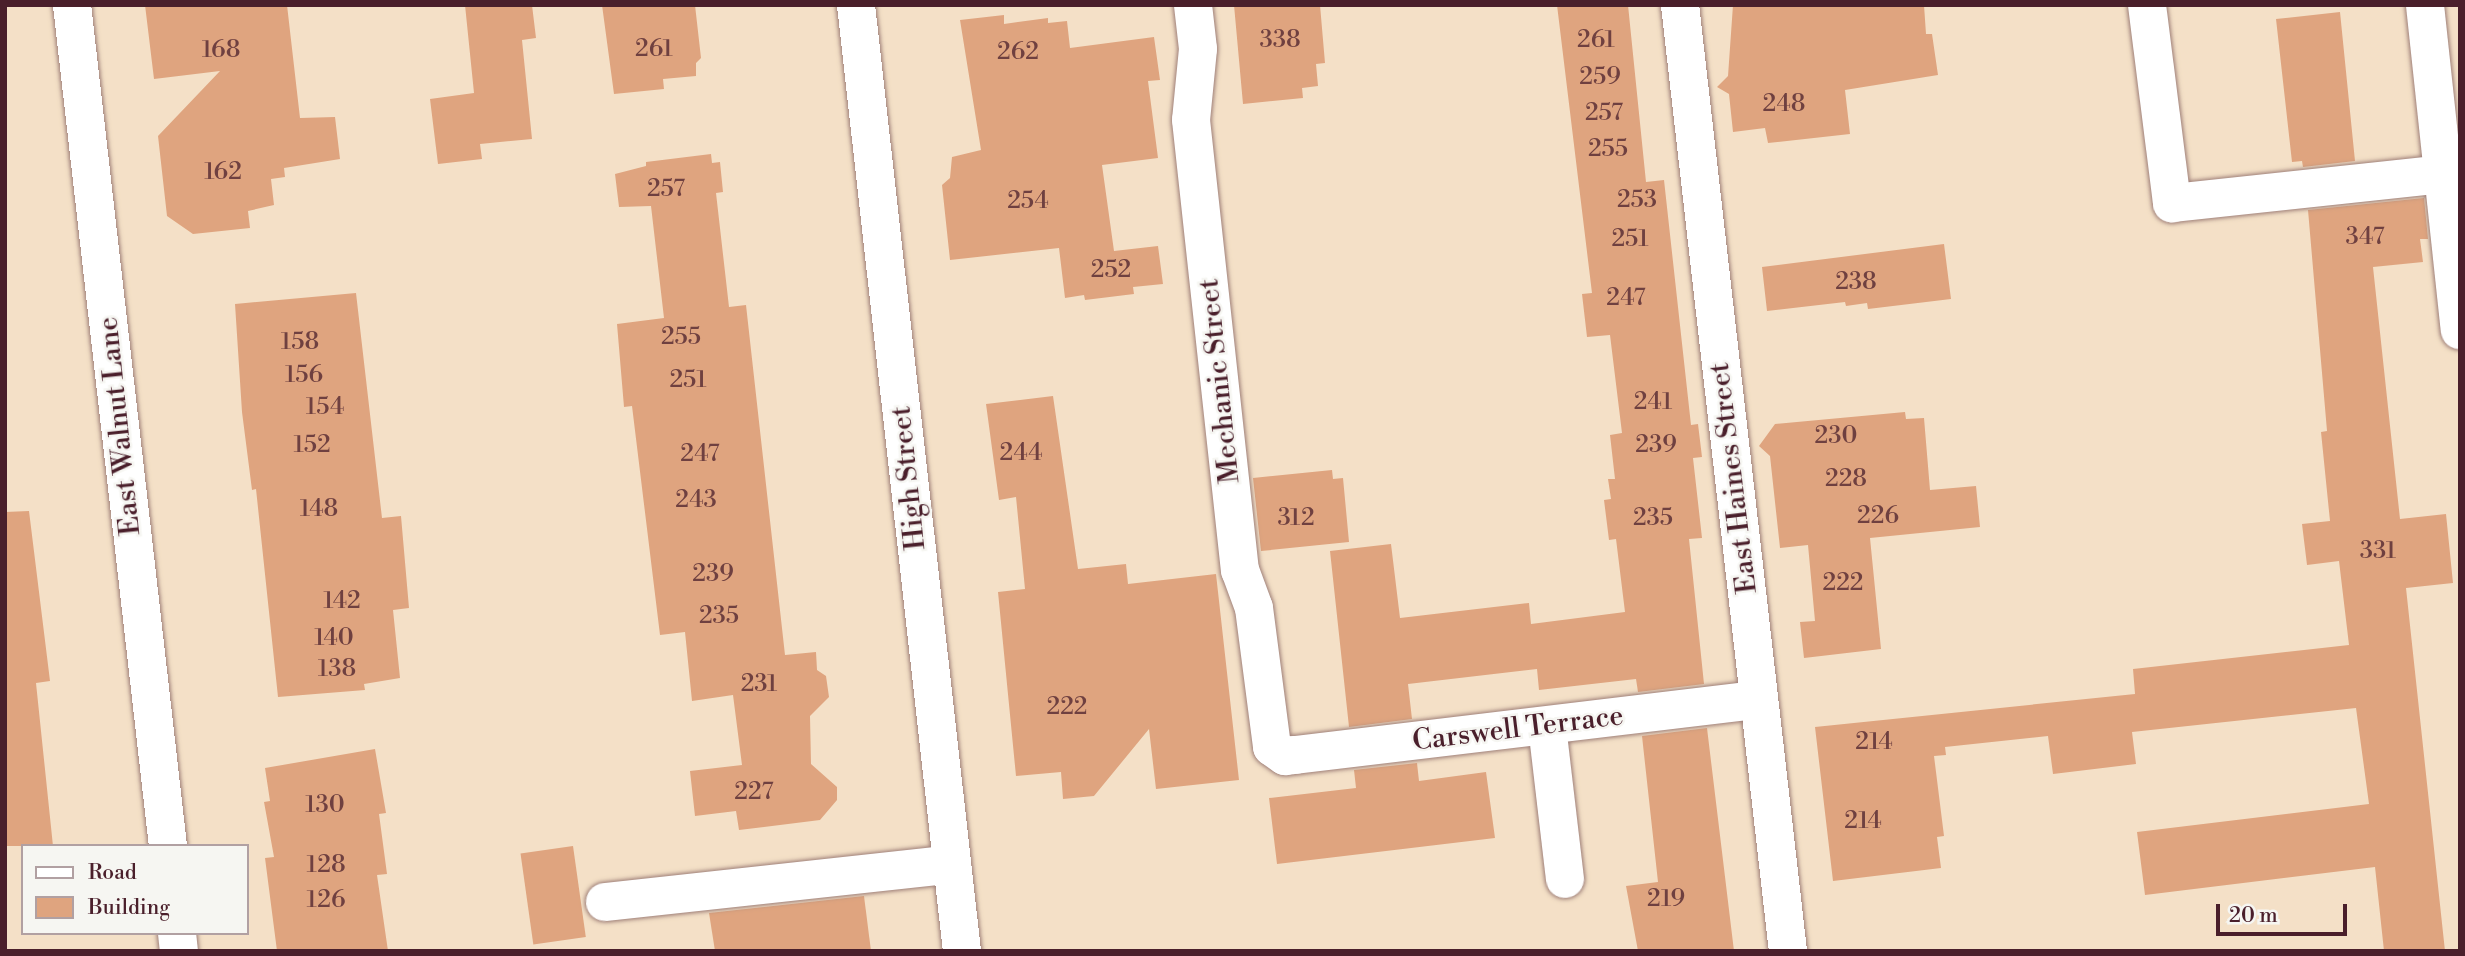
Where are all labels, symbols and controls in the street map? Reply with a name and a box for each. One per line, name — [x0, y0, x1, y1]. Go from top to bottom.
house number: 338 — [1259, 27, 1301, 55]
house number: 261 — [1577, 27, 1615, 55]
house number: 261 — [635, 36, 673, 64]
house number: 168 — [202, 37, 240, 65]
house number: 262 — [997, 39, 1039, 67]
house number: 259 — [1579, 64, 1621, 92]
house number: 248 — [1763, 91, 1805, 119]
house number: 257 — [1585, 100, 1623, 128]
house number: 255 — [1588, 136, 1628, 164]
house number: 162 — [204, 159, 242, 187]
house number: 257 — [647, 176, 685, 204]
house number: 253 — [1617, 187, 1657, 215]
house number: 254 — [1007, 188, 1049, 216]
house number: 347 — [2345, 224, 2385, 252]
house number: 251 — [1611, 226, 1649, 254]
house number: 252 — [1091, 257, 1131, 285]
house number: 238 — [1835, 269, 1877, 297]
street label: Mechanic Street — [1193, 277, 1247, 485]
house number: 247 — [1606, 285, 1646, 313]
street label: East Walnut Lane — [92, 315, 148, 537]
house number: 255 — [661, 324, 701, 352]
house number: 158 — [281, 329, 319, 357]
street label: East Haines Street — [1703, 361, 1765, 595]
house number: 156 — [285, 362, 323, 390]
house number: 251 — [669, 367, 707, 395]
house number: 241 — [1634, 389, 1672, 417]
house number: 154 — [306, 394, 344, 422]
street label: High Street — [885, 404, 933, 552]
house number: 230 — [1815, 423, 1857, 451]
house number: 152 — [293, 432, 331, 460]
house number: 239 — [1635, 432, 1677, 460]
house number: 244 — [1000, 440, 1042, 468]
house number: 247 — [680, 441, 720, 469]
house number: 228 — [1825, 466, 1867, 494]
house number: 243 — [675, 487, 717, 515]
house number: 148 — [300, 496, 338, 524]
house number: 226 — [1857, 503, 1899, 531]
house number: 312 — [1277, 505, 1315, 533]
house number: 235 — [1633, 505, 1673, 533]
house number: 331 — [2360, 538, 2396, 566]
house number: 239 — [692, 561, 734, 589]
house number: 222 — [1822, 570, 1864, 598]
house number: 142 — [323, 588, 361, 616]
house number: 235 — [699, 603, 739, 631]
house number: 140 — [314, 625, 354, 653]
house number: 138 — [318, 656, 356, 684]
house number: 231 — [741, 671, 777, 699]
house number: 222 — [1046, 694, 1088, 722]
street label: Carswell Terrace — [1411, 699, 1625, 759]
house number: 214 — [1855, 729, 1893, 757]
house number: 227 — [734, 779, 774, 807]
house number: 130 — [305, 792, 345, 820]
house number: 214 — [1844, 808, 1882, 836]
legend — [21, 844, 248, 935]
house number: 128 — [306, 852, 346, 880]
text: Road — [88, 860, 137, 886]
house number: 219 — [1647, 886, 1685, 914]
house number: 126 — [306, 887, 346, 915]
scale bar — [2220, 890, 2351, 934]
text: Building — [88, 895, 170, 921]
text: 20 m — [2229, 903, 2278, 929]

